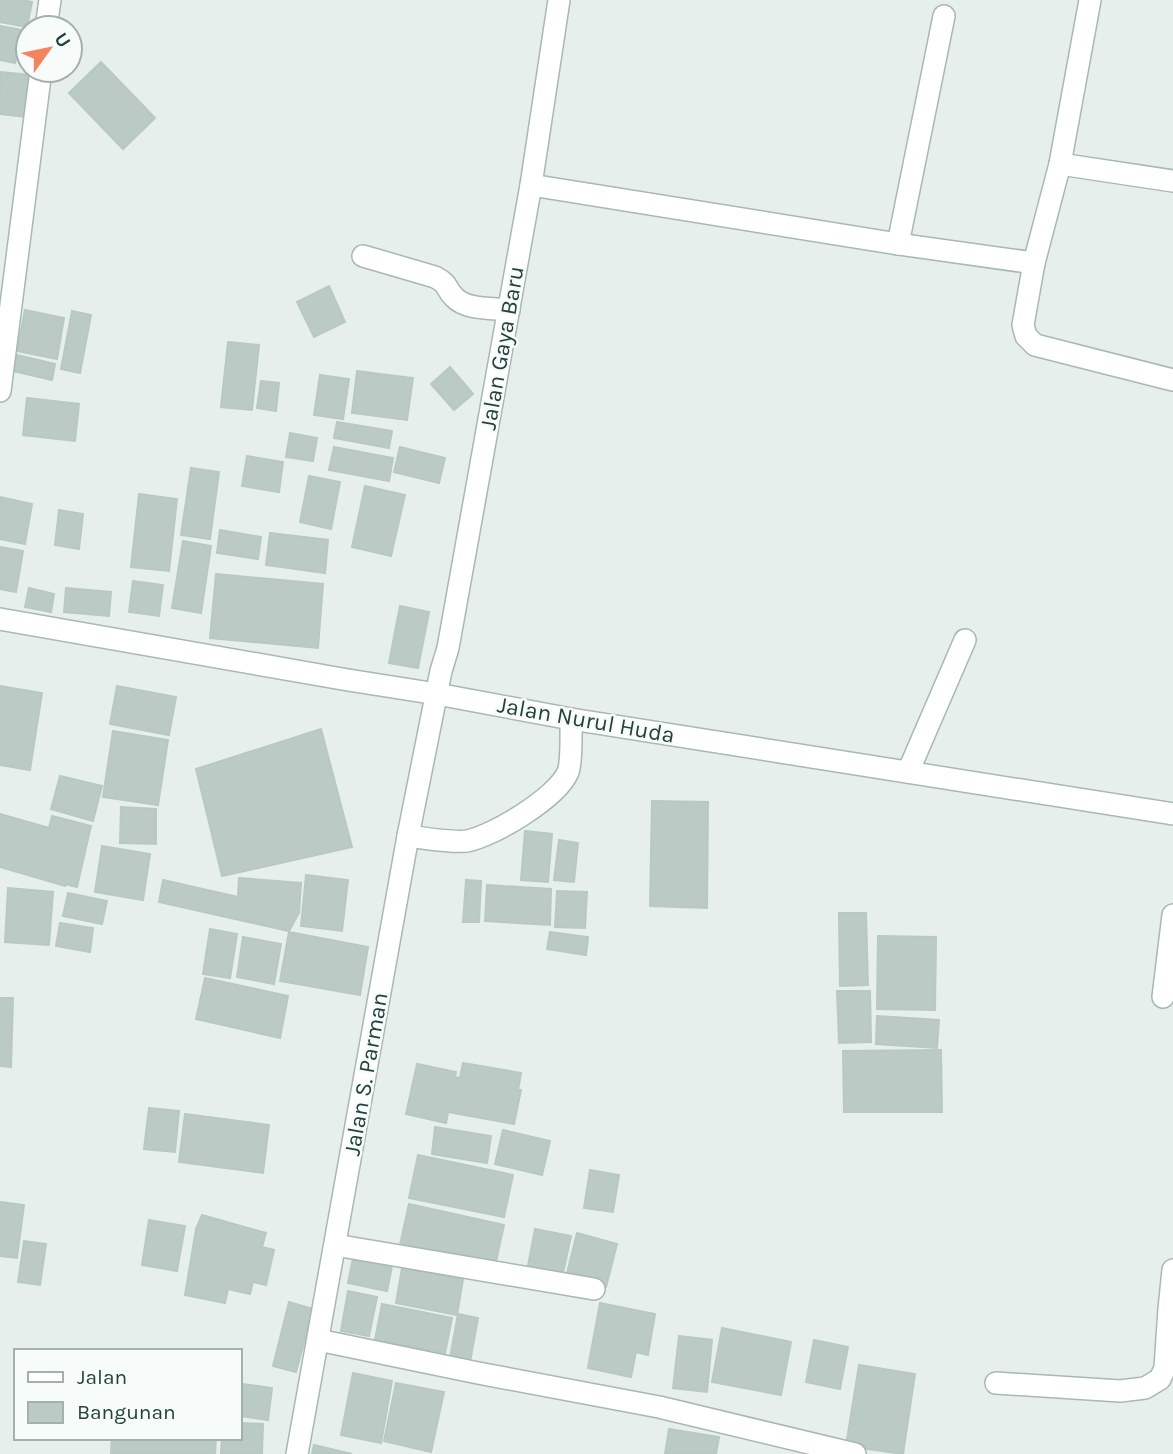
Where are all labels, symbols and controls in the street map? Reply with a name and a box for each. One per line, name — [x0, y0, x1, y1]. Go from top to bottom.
north arrow — [14, 14, 84, 84]
text: U — [50, 29, 75, 52]
street label: Jalan Gaya Baru — [474, 264, 530, 432]
street label: Jalan Nurul Huda — [495, 691, 677, 749]
street label: Jalan S. Parman — [338, 990, 394, 1158]
legend — [14, 1349, 242, 1440]
text: Jalan — [77, 1365, 127, 1389]
text: Bangunan — [77, 1400, 176, 1424]

